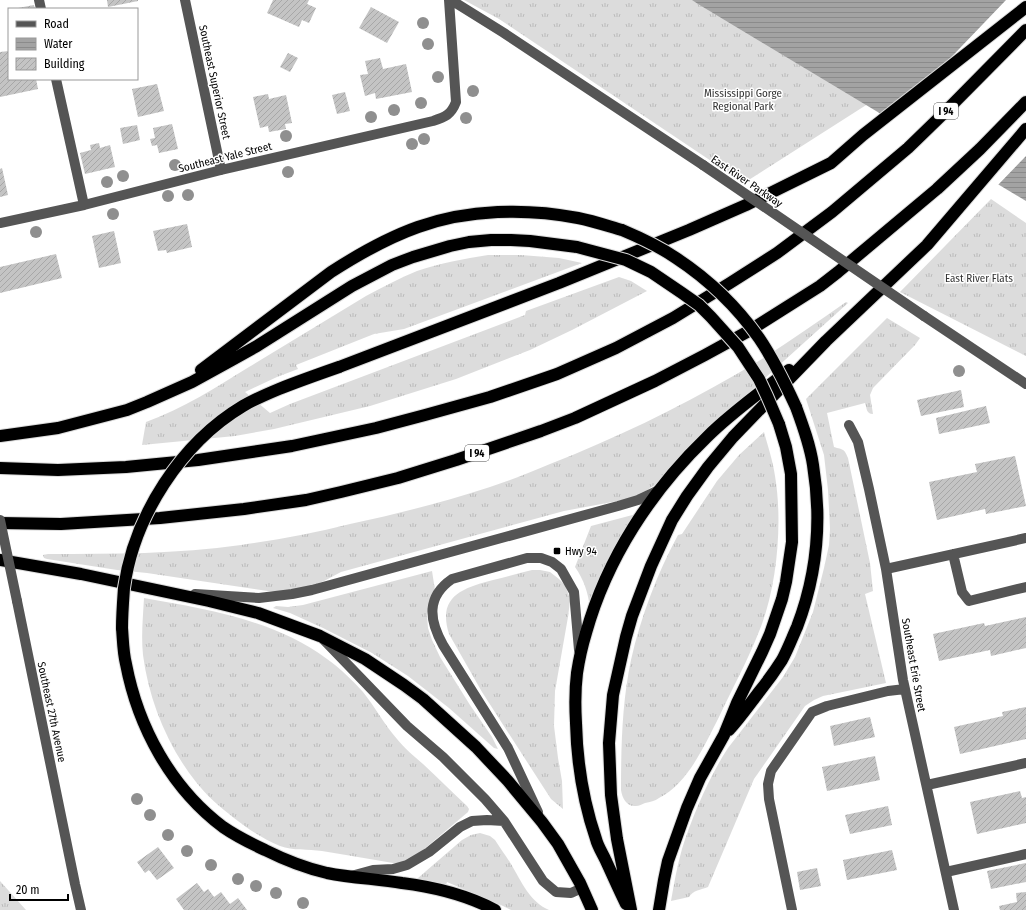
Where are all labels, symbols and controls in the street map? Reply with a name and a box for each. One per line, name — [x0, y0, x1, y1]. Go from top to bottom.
legend — [8, 8, 138, 80]
text: Road — [44, 17, 69, 31]
street label: Southeast Superior Street — [196, 24, 233, 141]
text: Water — [44, 37, 73, 51]
text: Building — [44, 57, 85, 71]
park label: Mississippi Gorge Regional Park — [704, 87, 782, 113]
road number: I 94 — [934, 103, 958, 119]
street label: Southeast Yale Street — [177, 140, 274, 175]
street label: East River Parkway — [708, 153, 785, 210]
park label: East River Flats — [945, 272, 1013, 285]
road number: I 94 — [465, 445, 489, 461]
place label: Hwy 94 — [565, 545, 598, 558]
marker: Hwy 94 — [552, 546, 562, 556]
street label: Southeast Erie Street — [899, 617, 928, 713]
street label: Southeast 27th Avenue — [35, 661, 68, 763]
scale bar — [10, 876, 68, 902]
text: 20 m — [16, 883, 40, 897]

